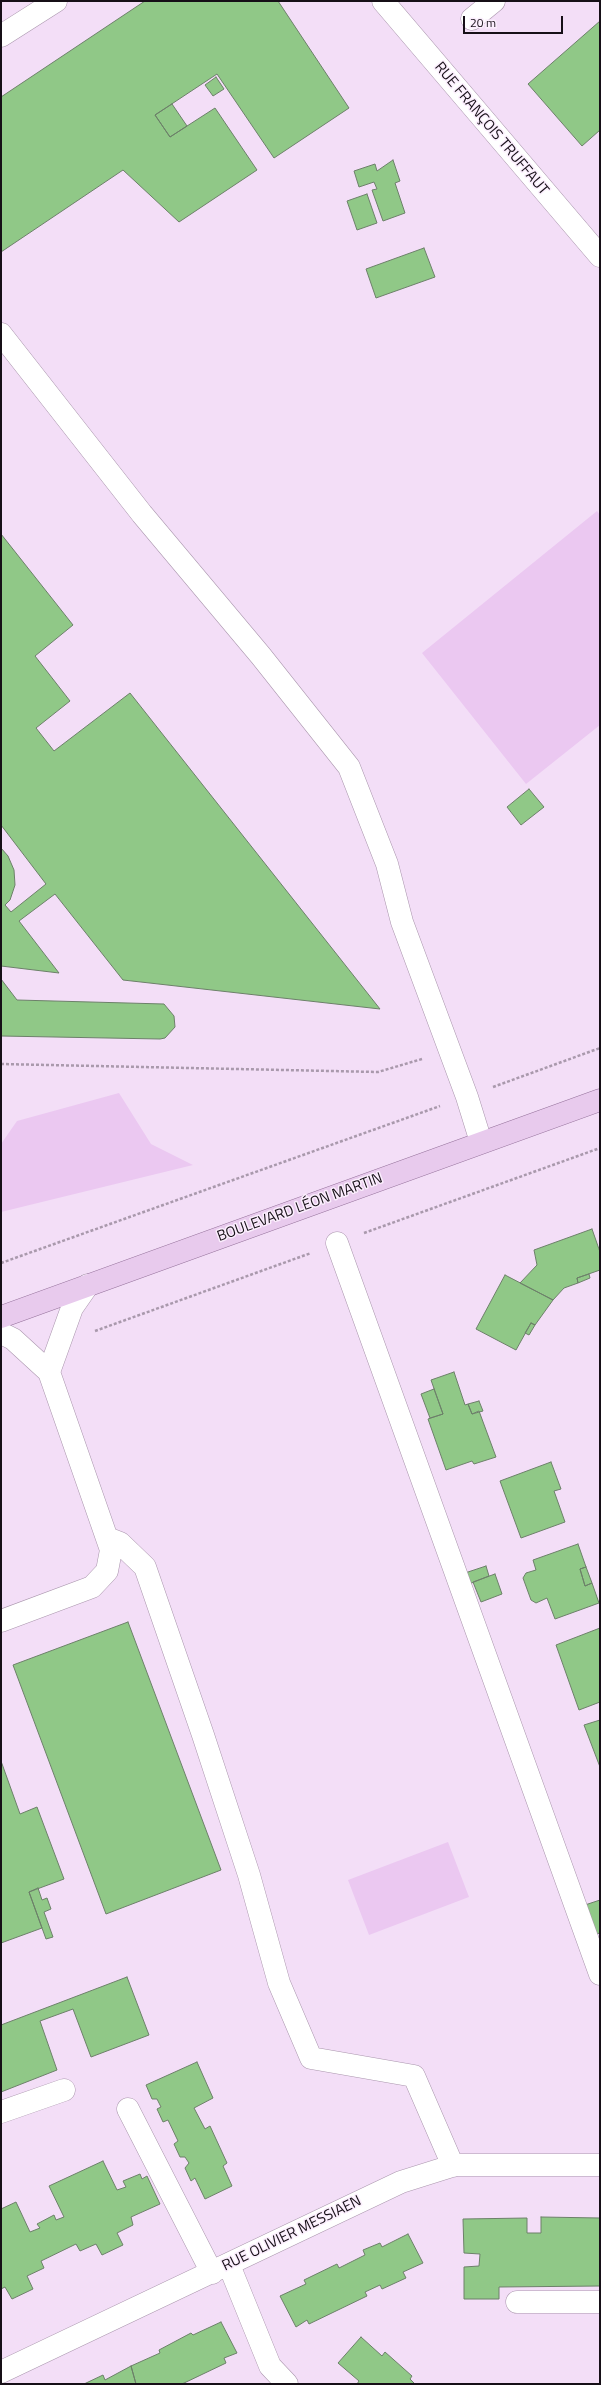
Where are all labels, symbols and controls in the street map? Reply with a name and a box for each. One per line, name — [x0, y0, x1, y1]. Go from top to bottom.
scale bar — [465, 8, 565, 34]
text: 20 m — [470, 13, 496, 32]
street label: RUE FRANÇOIS TRUFFAUT — [430, 59, 552, 199]
street label: BOULEVARD LÉON MARTIN — [215, 1170, 385, 1246]
street label: RUE OLIVIER MESSIAEN — [219, 2192, 365, 2276]

